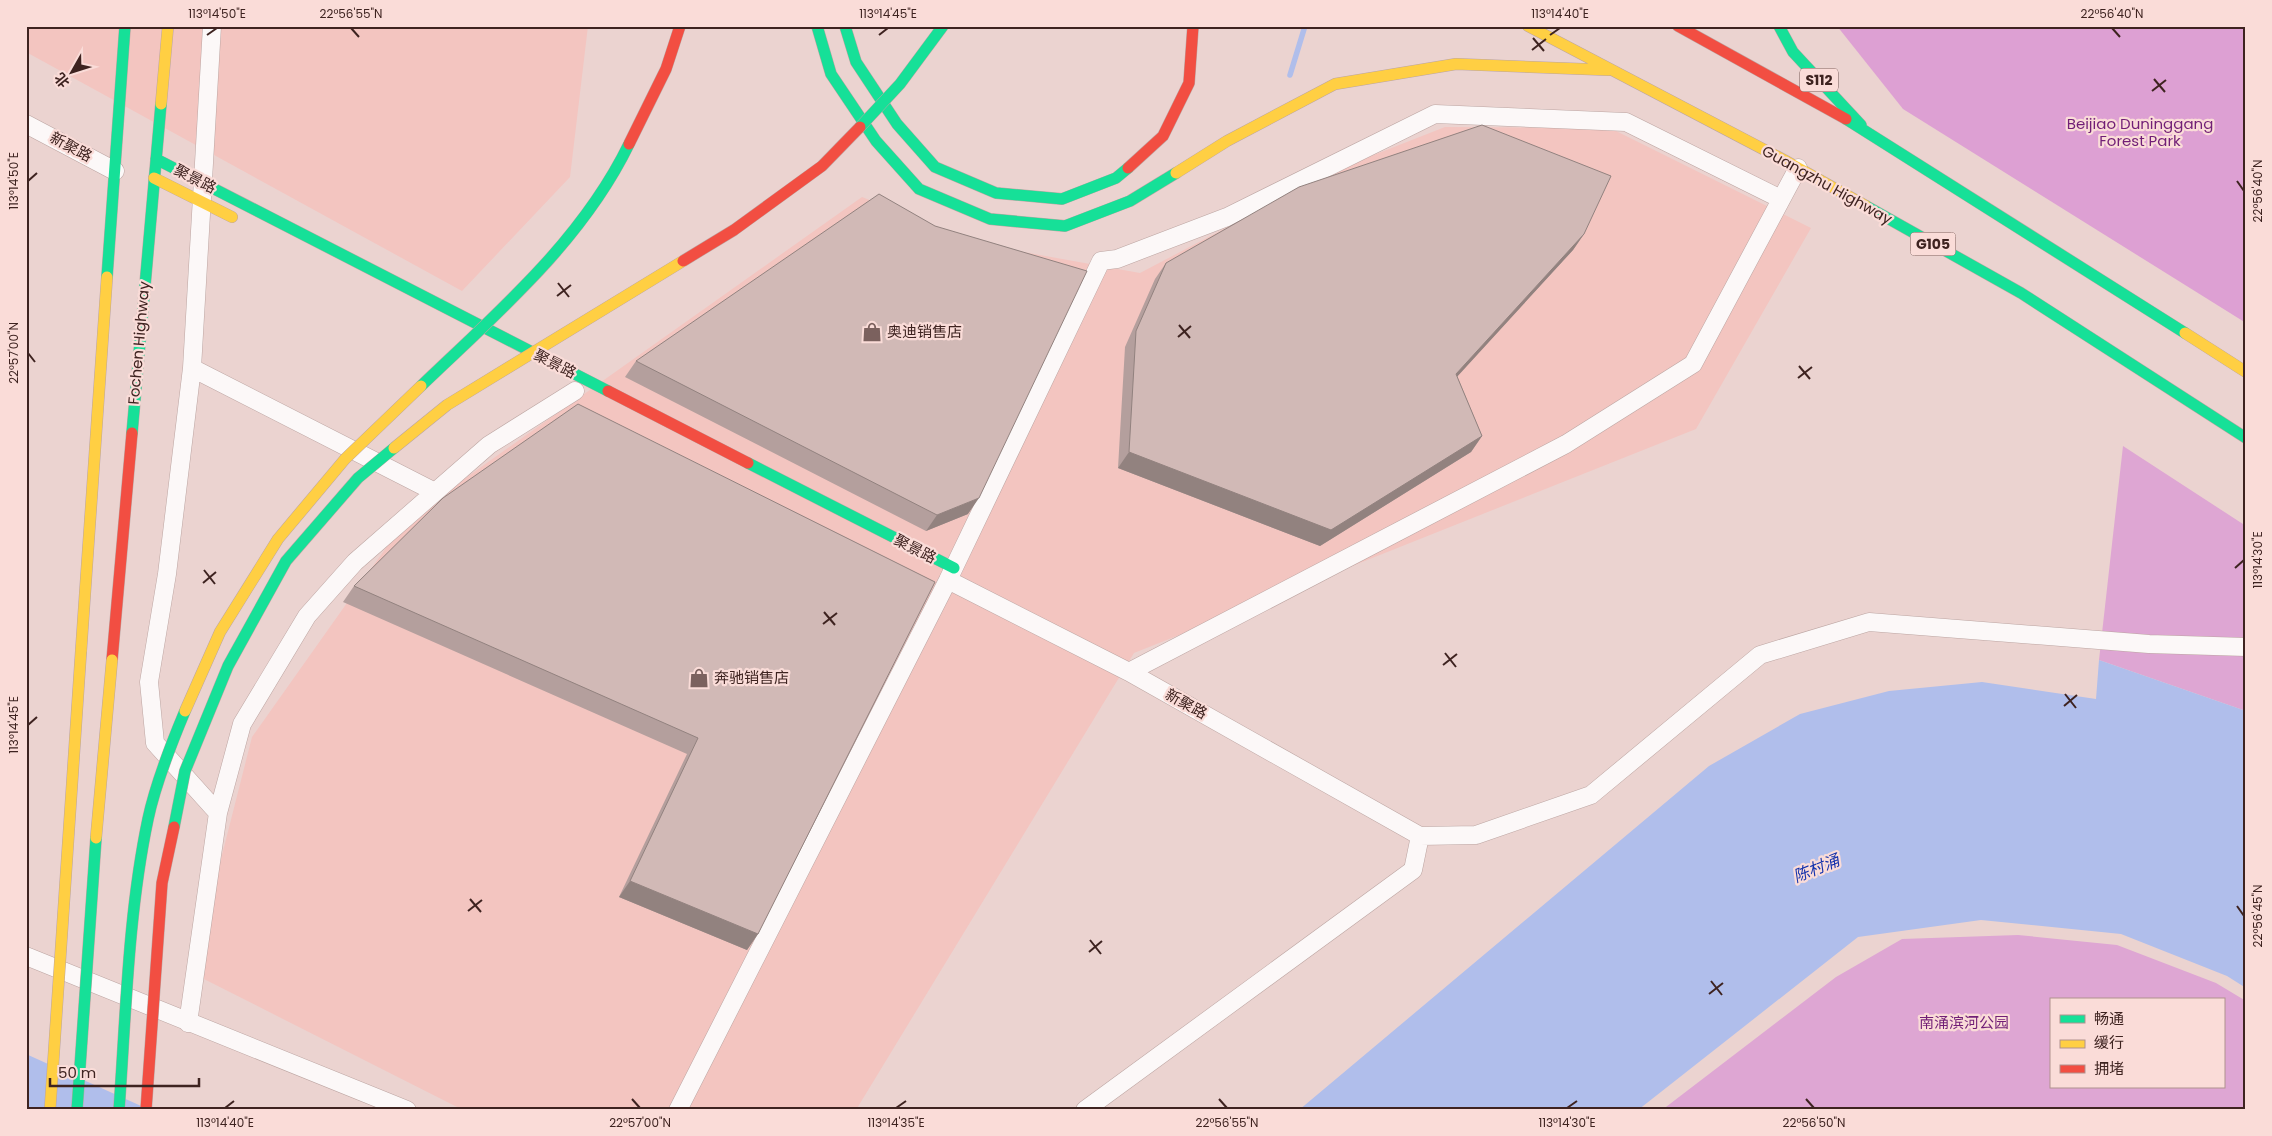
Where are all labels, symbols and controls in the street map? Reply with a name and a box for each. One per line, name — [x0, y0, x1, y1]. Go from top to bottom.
text: 113°14'50"E — [188, 5, 246, 22]
text: 22°56'55"N — [320, 5, 382, 22]
text: 113°14'45"E — [859, 5, 917, 22]
text: 113°14'40"E — [1531, 5, 1589, 22]
text: 22°56'40"N — [2081, 5, 2143, 22]
north arrow — [48, 48, 98, 98]
text: 北 — [50, 68, 74, 92]
road number: S112 — [1800, 68, 1838, 92]
park label: Beijiao Duninggang Forest Park — [2067, 113, 2213, 151]
street label: 新聚路 — [46, 127, 96, 166]
street label: Guangzhu Highway — [1758, 140, 1897, 229]
text: 113°14'50"E — [5, 152, 22, 210]
street label: 聚景路 — [170, 159, 220, 198]
text: 22°56'40"N — [2249, 160, 2266, 222]
road number: G105 — [1910, 232, 1956, 255]
street label: Fochen Highway — [123, 280, 154, 405]
shop icon: 奥迪销售店 — [861, 321, 883, 343]
place label: 奥迪销售店 — [887, 321, 962, 342]
text: 22°57'00"N — [5, 322, 22, 384]
street label: 聚景路 — [530, 344, 580, 383]
street label: 聚景路 — [890, 529, 940, 568]
text: 113°14'30"E — [2249, 531, 2266, 589]
shop icon: 奔驰销售店 — [688, 667, 710, 689]
place label: 奔驰销售店 — [714, 667, 789, 688]
street label: 新聚路 — [1161, 683, 1211, 724]
text: 113°14'45"E — [5, 696, 22, 754]
water label: 陈村涌 — [1790, 848, 1845, 888]
text: 22°56'45"N — [2249, 885, 2266, 947]
legend — [2050, 998, 2224, 1088]
text: 畅通 — [2094, 1008, 2124, 1029]
park label: 南涌滨河公园 — [1919, 1012, 2009, 1033]
text: 缓行 — [2094, 1032, 2124, 1053]
scale bar — [50, 1056, 199, 1088]
text: 拥堵 — [2094, 1058, 2124, 1079]
text: 50 m — [58, 1062, 96, 1083]
text: 113°14'40"E — [196, 1114, 254, 1131]
text: 22°57'00"N — [609, 1114, 671, 1131]
text: 113°14'35"E — [867, 1114, 925, 1131]
text: 22°56'55"N — [1196, 1114, 1258, 1131]
text: 113°14'30"E — [1538, 1114, 1596, 1131]
text: 22°56'50"N — [1783, 1114, 1845, 1131]

